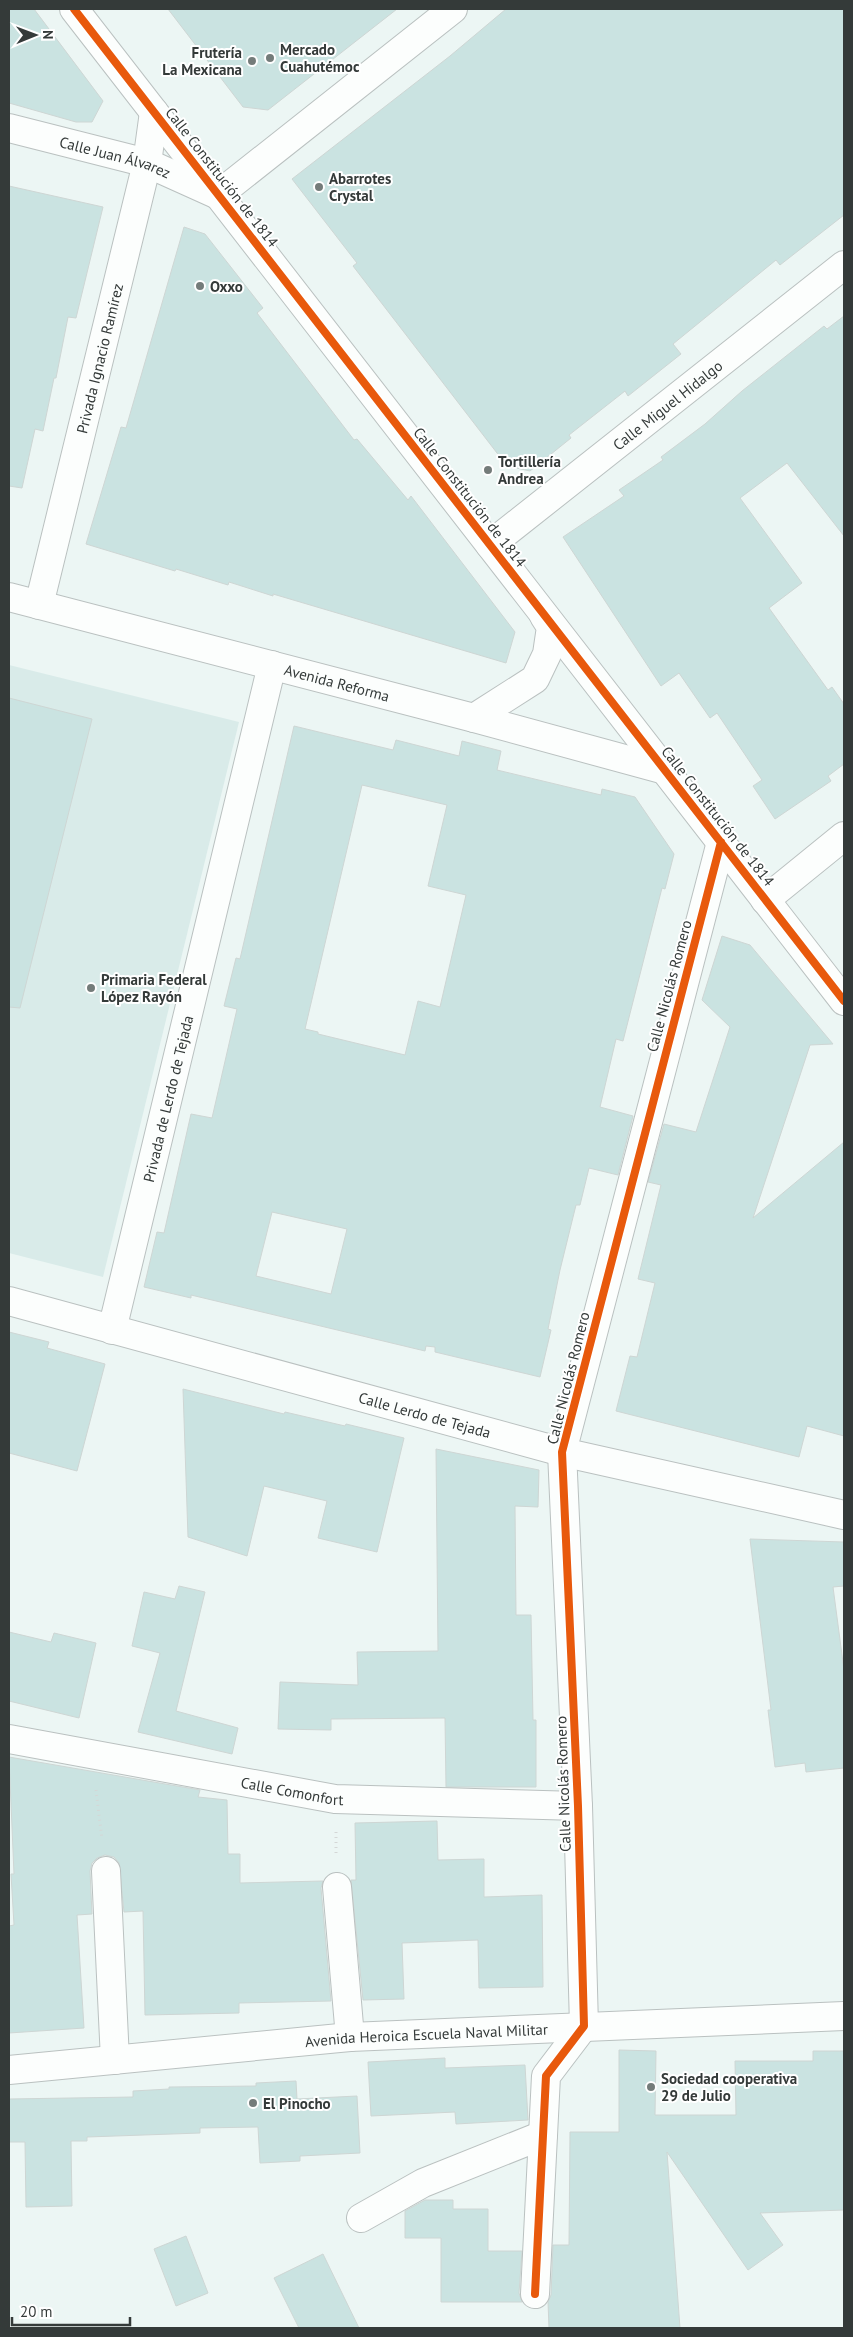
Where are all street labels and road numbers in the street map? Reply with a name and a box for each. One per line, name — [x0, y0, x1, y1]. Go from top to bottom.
street label: Calle Constitución de 1814 — [161, 103, 283, 251]
street label: Calle Juan Álvarez — [58, 132, 174, 182]
street label: Privada Ignacio Ramírez — [72, 281, 127, 435]
street label: Calle Miguel Hidalgo — [609, 356, 726, 454]
street label: Calle Constitución de 1814 — [409, 423, 531, 571]
street label: Avenida Reforma — [282, 660, 392, 705]
street label: Calle Constitución de 1814 — [657, 742, 779, 890]
street label: Calle Nicolás Romero — [642, 918, 696, 1054]
street label: Privada de Lerdo de Tejada — [138, 1013, 197, 1184]
street label: Calle Nicolás Romero — [542, 1310, 594, 1446]
street label: Calle Lerdo de Tejada — [357, 1387, 493, 1442]
street label: Calle Nicolás Romero — [551, 1716, 575, 1852]
street label: Calle Comonfort — [239, 1772, 344, 1809]
street label: Avenida Heroica Escuela Naval Militar — [304, 2019, 548, 2051]

